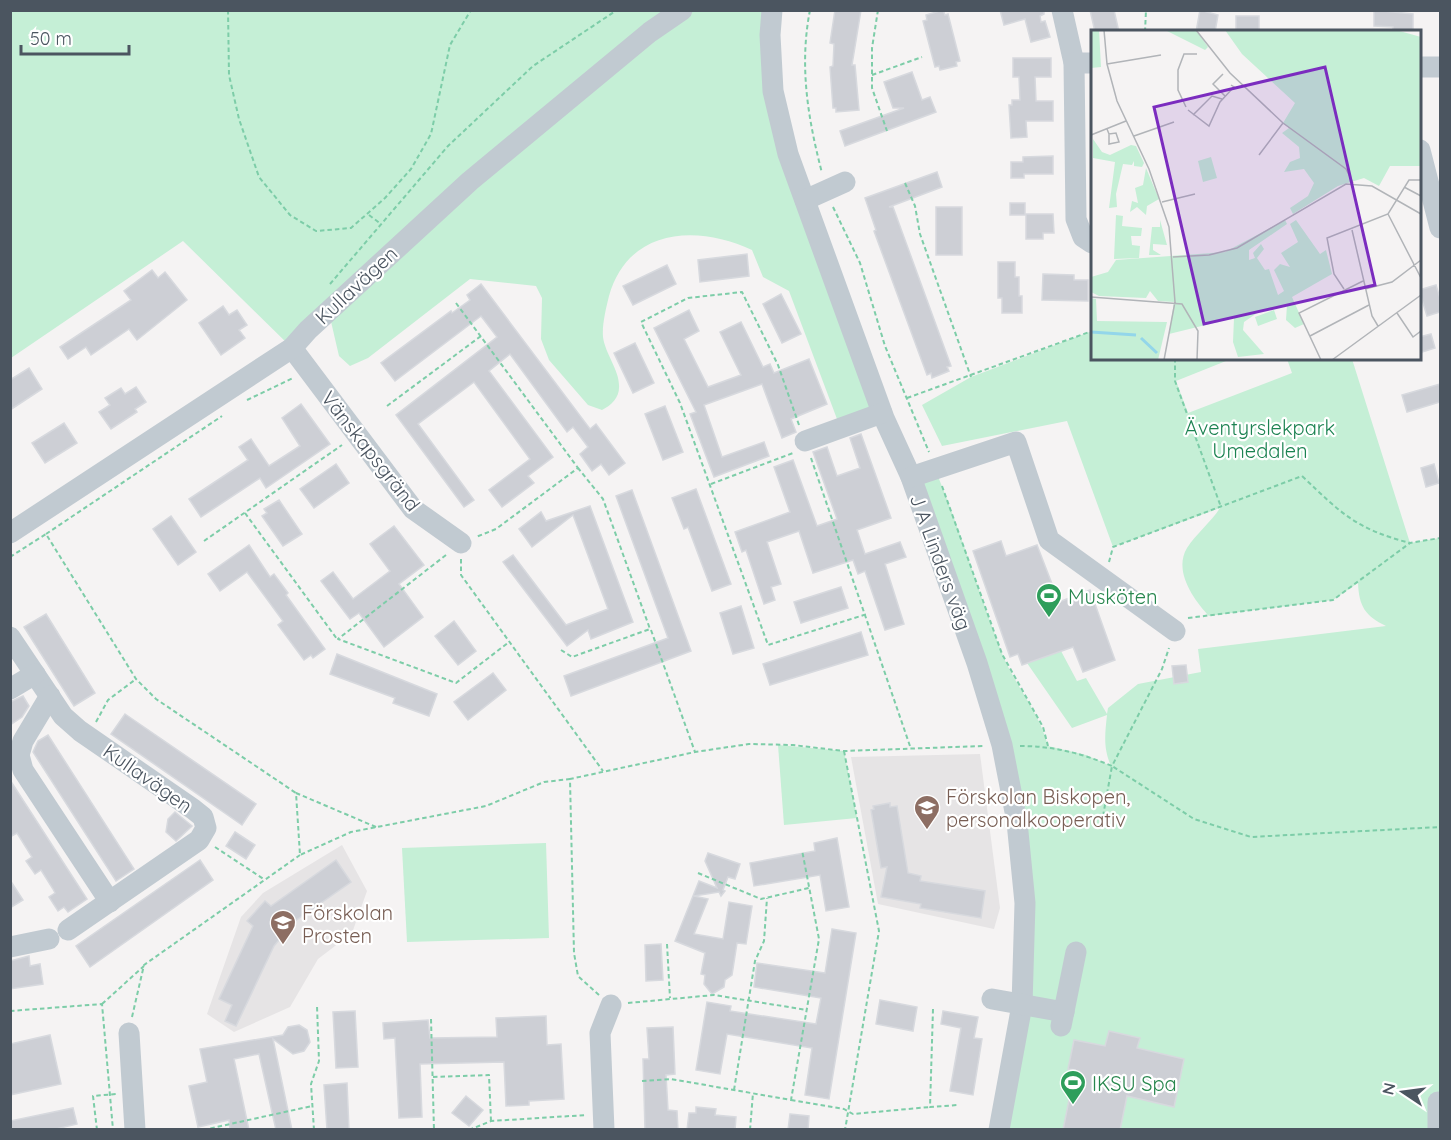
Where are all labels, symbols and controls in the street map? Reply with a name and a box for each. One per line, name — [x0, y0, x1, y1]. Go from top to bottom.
scale bar — [21, 18, 129, 56]
text: 50 m — [30, 27, 72, 50]
inset map — [1091, 30, 1421, 360]
street label: Kullavägen — [310, 241, 402, 329]
street label: Vänskapsgränd — [316, 386, 426, 516]
park label: Äventyrslekpark Umedalen — [1185, 415, 1335, 463]
street label: J A Linders väg — [905, 491, 977, 633]
sports icon: Musköten — [1034, 581, 1064, 619]
place label: Musköten — [1068, 584, 1158, 609]
street label: Kullavägen — [99, 738, 197, 818]
place label: Förskolan Biskopen, personalkooperativ — [946, 784, 1131, 832]
school or university icon: Förskolan Biskopen, personalkooperativ — [912, 793, 942, 831]
place label: Förskolan Prosten — [302, 900, 393, 948]
school or university icon: Förskolan Prosten — [268, 908, 298, 946]
north arrow — [1373, 1062, 1433, 1122]
sports icon: IKSU Spa — [1058, 1068, 1088, 1106]
place label: IKSU Spa — [1092, 1071, 1177, 1096]
text: N — [1377, 1081, 1399, 1097]

